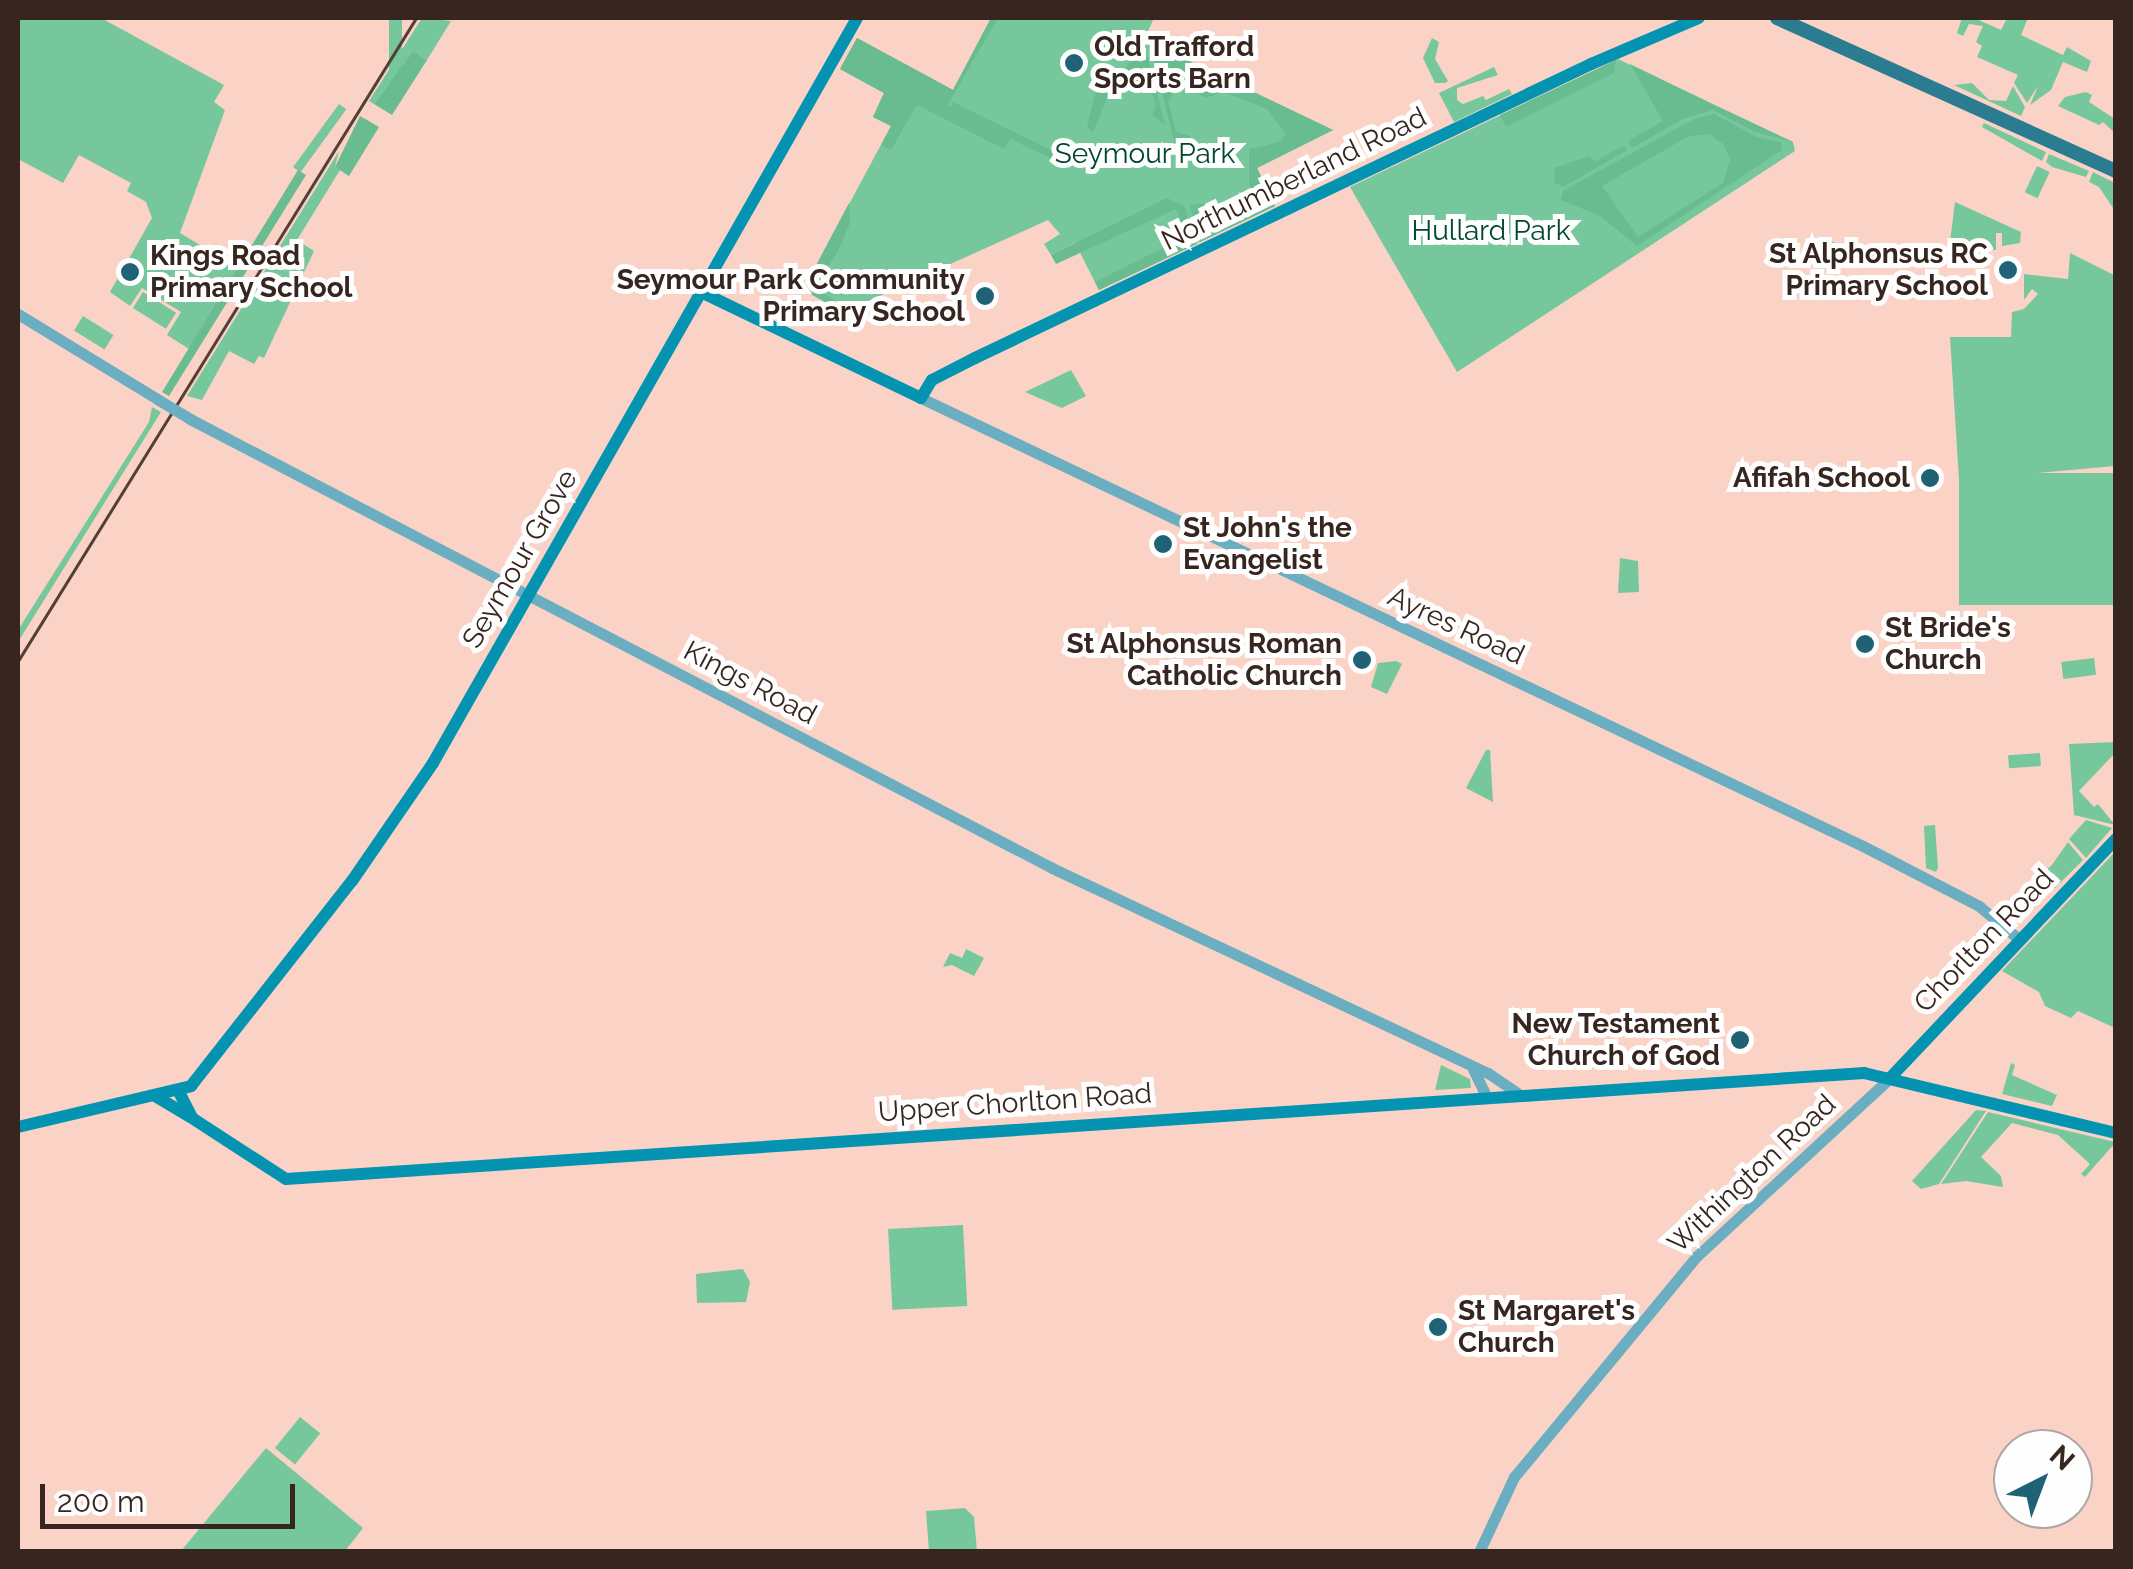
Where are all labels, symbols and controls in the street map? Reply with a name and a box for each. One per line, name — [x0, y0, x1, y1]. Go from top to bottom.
place label: Old Trafford Sports Barn — [1094, 30, 1255, 96]
marker: Old Trafford Sports Barn — [1063, 52, 1085, 74]
street label: Northumberland Road — [1156, 100, 1432, 258]
park label: Seymour Park — [1054, 137, 1236, 171]
park label: Hullard Park — [1412, 214, 1570, 248]
place label: St Alphonsus RC Primary School — [1768, 237, 1988, 303]
place label: Kings Road Primary School — [150, 239, 353, 305]
marker: St Alphonsus RC Primary School — [1997, 259, 2019, 281]
marker: Kings Road Primary School — [119, 261, 141, 283]
place label: Seymour Park Community Primary School — [616, 263, 965, 329]
marker: Seymour Park Community Primary School — [974, 285, 996, 307]
place label: Afifah School — [1733, 461, 1910, 495]
street label: Seymour Grove — [455, 464, 585, 654]
marker: Afifah School — [1919, 467, 1941, 489]
place label: St John's the Evangelist — [1183, 511, 1353, 577]
marker: St John's the Evangelist — [1152, 533, 1174, 555]
street label: Ayres Road — [1382, 580, 1530, 672]
place label: St Bride's Church — [1885, 611, 2011, 677]
place label: St Alphonsus Roman Catholic Church — [1066, 627, 1342, 693]
marker: St Bride's Church — [1854, 633, 1876, 655]
street label: Kings Road — [678, 634, 822, 732]
marker: St Alphonsus Roman Catholic Church — [1351, 649, 1373, 671]
street label: Chorlton Road — [1907, 862, 2061, 1020]
place label: New Testament Church of God — [1510, 1007, 1720, 1073]
marker: New Testament Church of God — [1729, 1029, 1751, 1051]
street label: Upper Chorlton Road — [877, 1077, 1153, 1129]
street label: Withington Road — [1661, 1088, 1843, 1260]
place label: St Margaret's Church — [1458, 1294, 1635, 1360]
marker: St Margaret's Church — [1427, 1316, 1449, 1338]
north arrow — [1993, 1429, 2093, 1529]
text: N — [2043, 1438, 2081, 1477]
scale bar — [45, 1464, 300, 1526]
text: 200 m — [57, 1484, 145, 1519]

